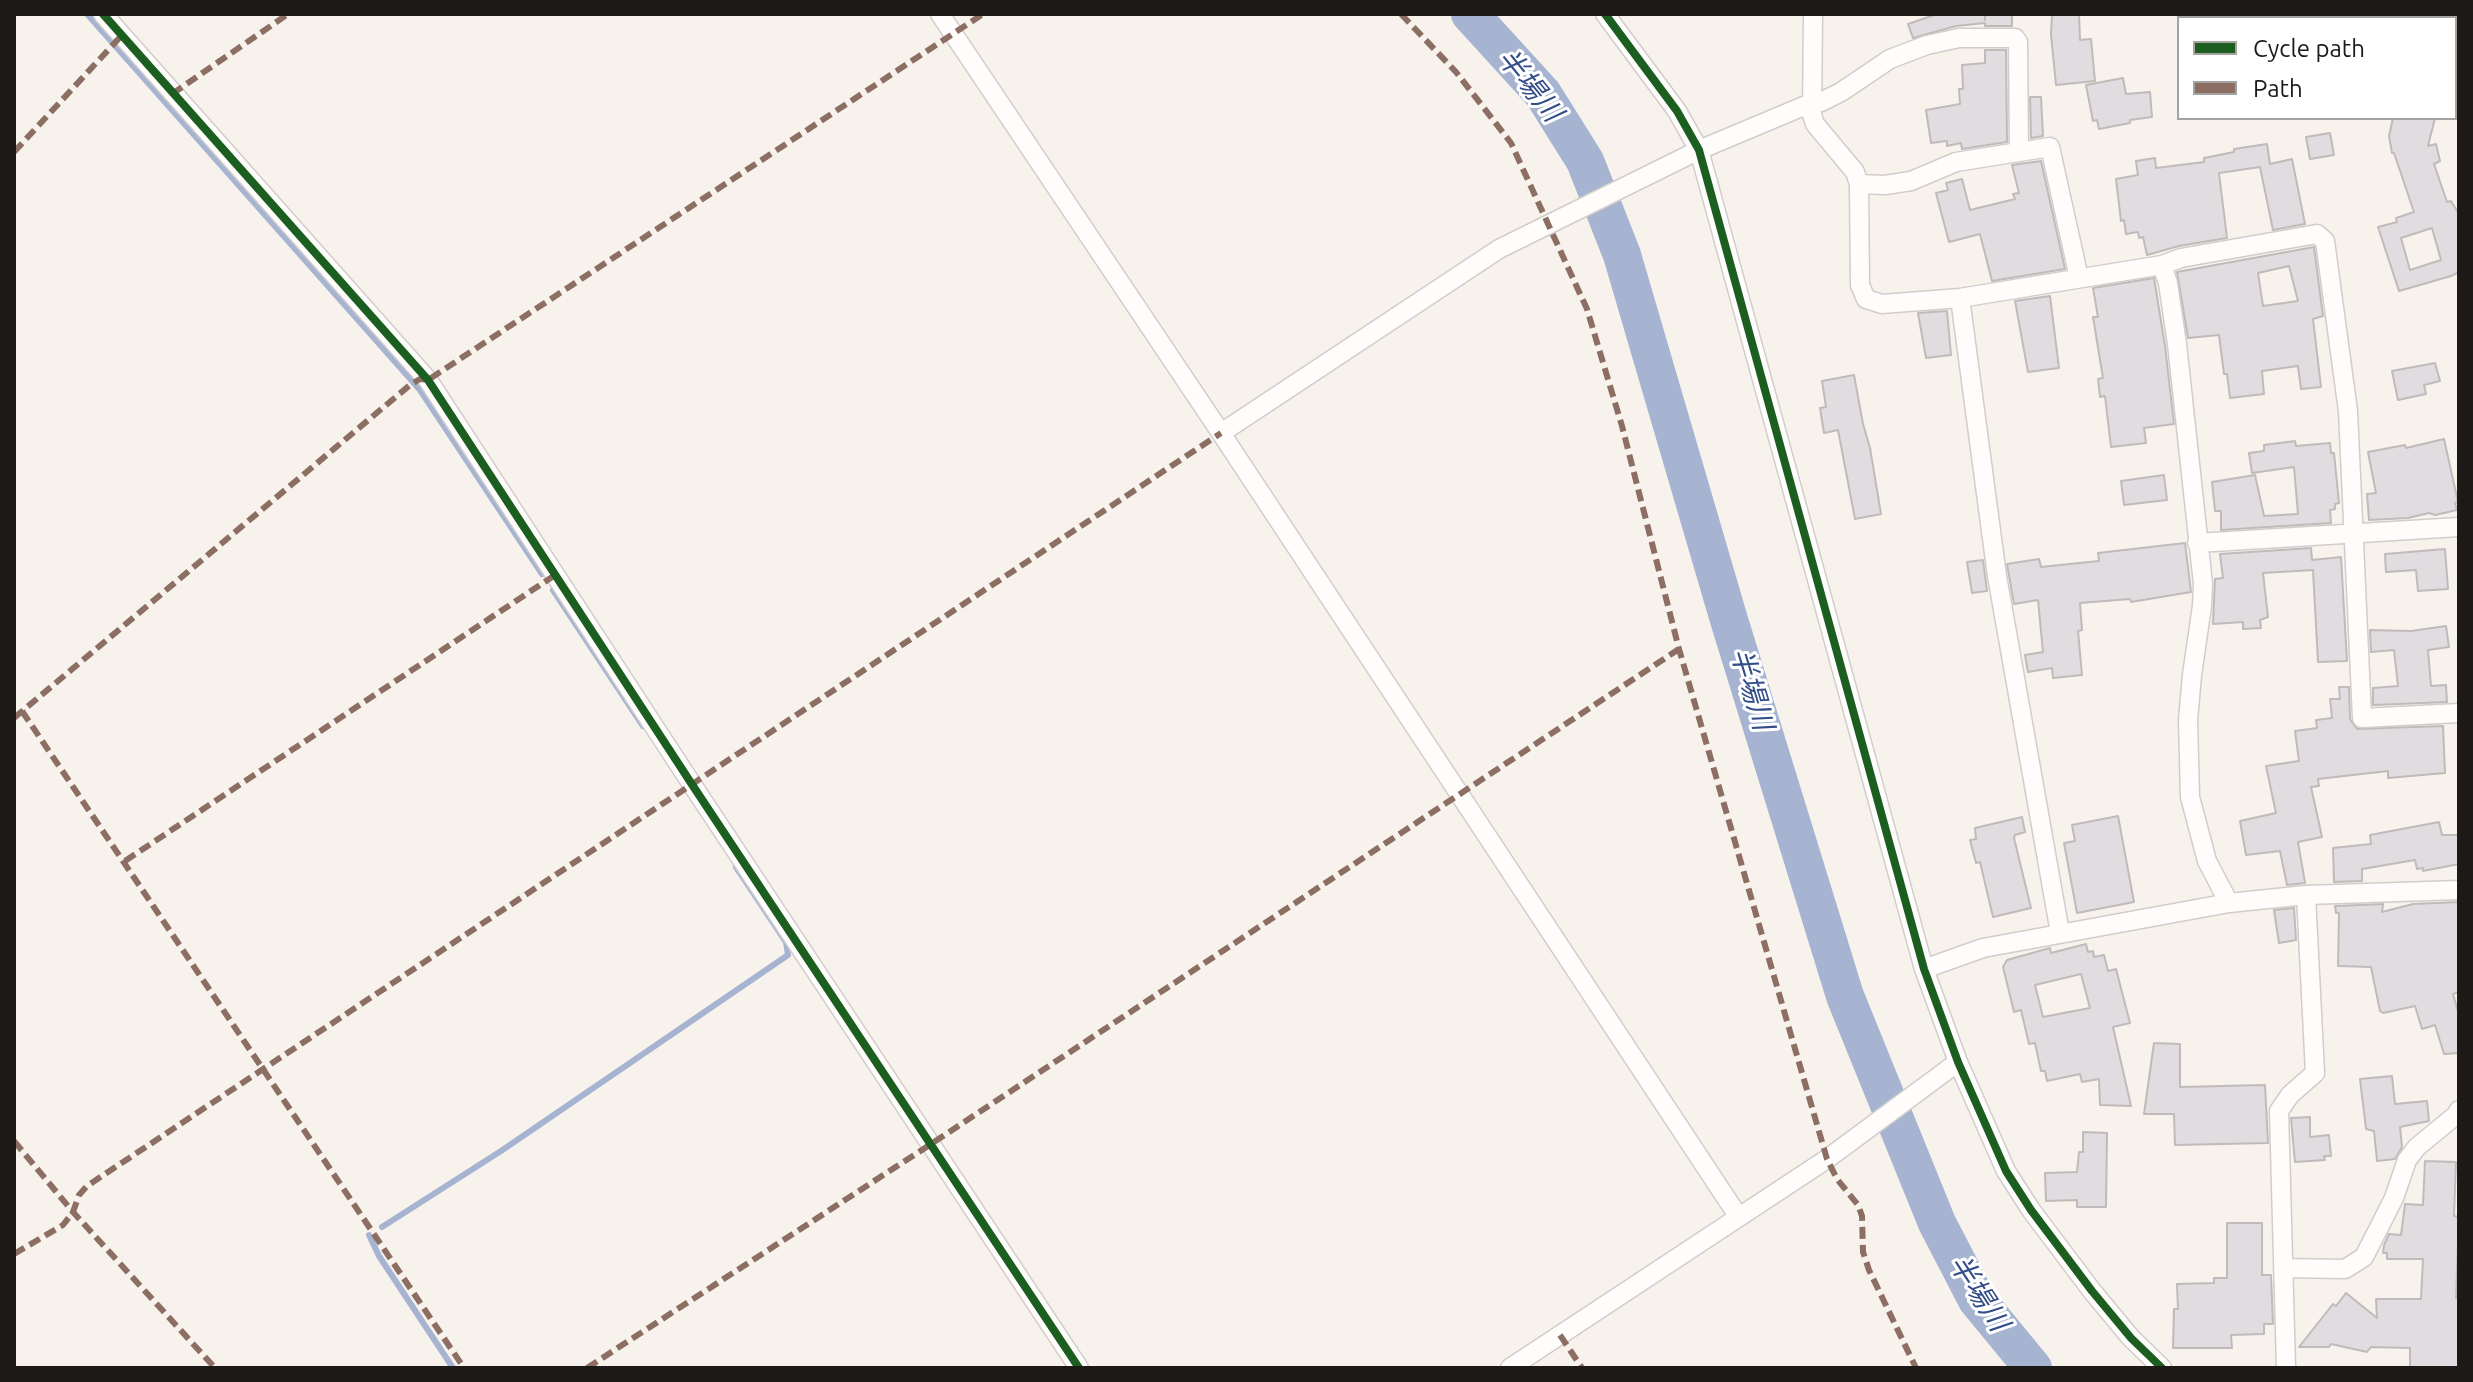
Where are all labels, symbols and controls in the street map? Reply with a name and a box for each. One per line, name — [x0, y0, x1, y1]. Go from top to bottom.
legend — [2177, 16, 2457, 120]
text: Cycle path — [2253, 35, 2365, 62]
water label: 半場川 — [1491, 42, 1569, 128]
text: Path — [2253, 75, 2303, 102]
water label: 半場川 — [1724, 644, 1780, 734]
water label: 半場川 — [1942, 1249, 2016, 1337]

